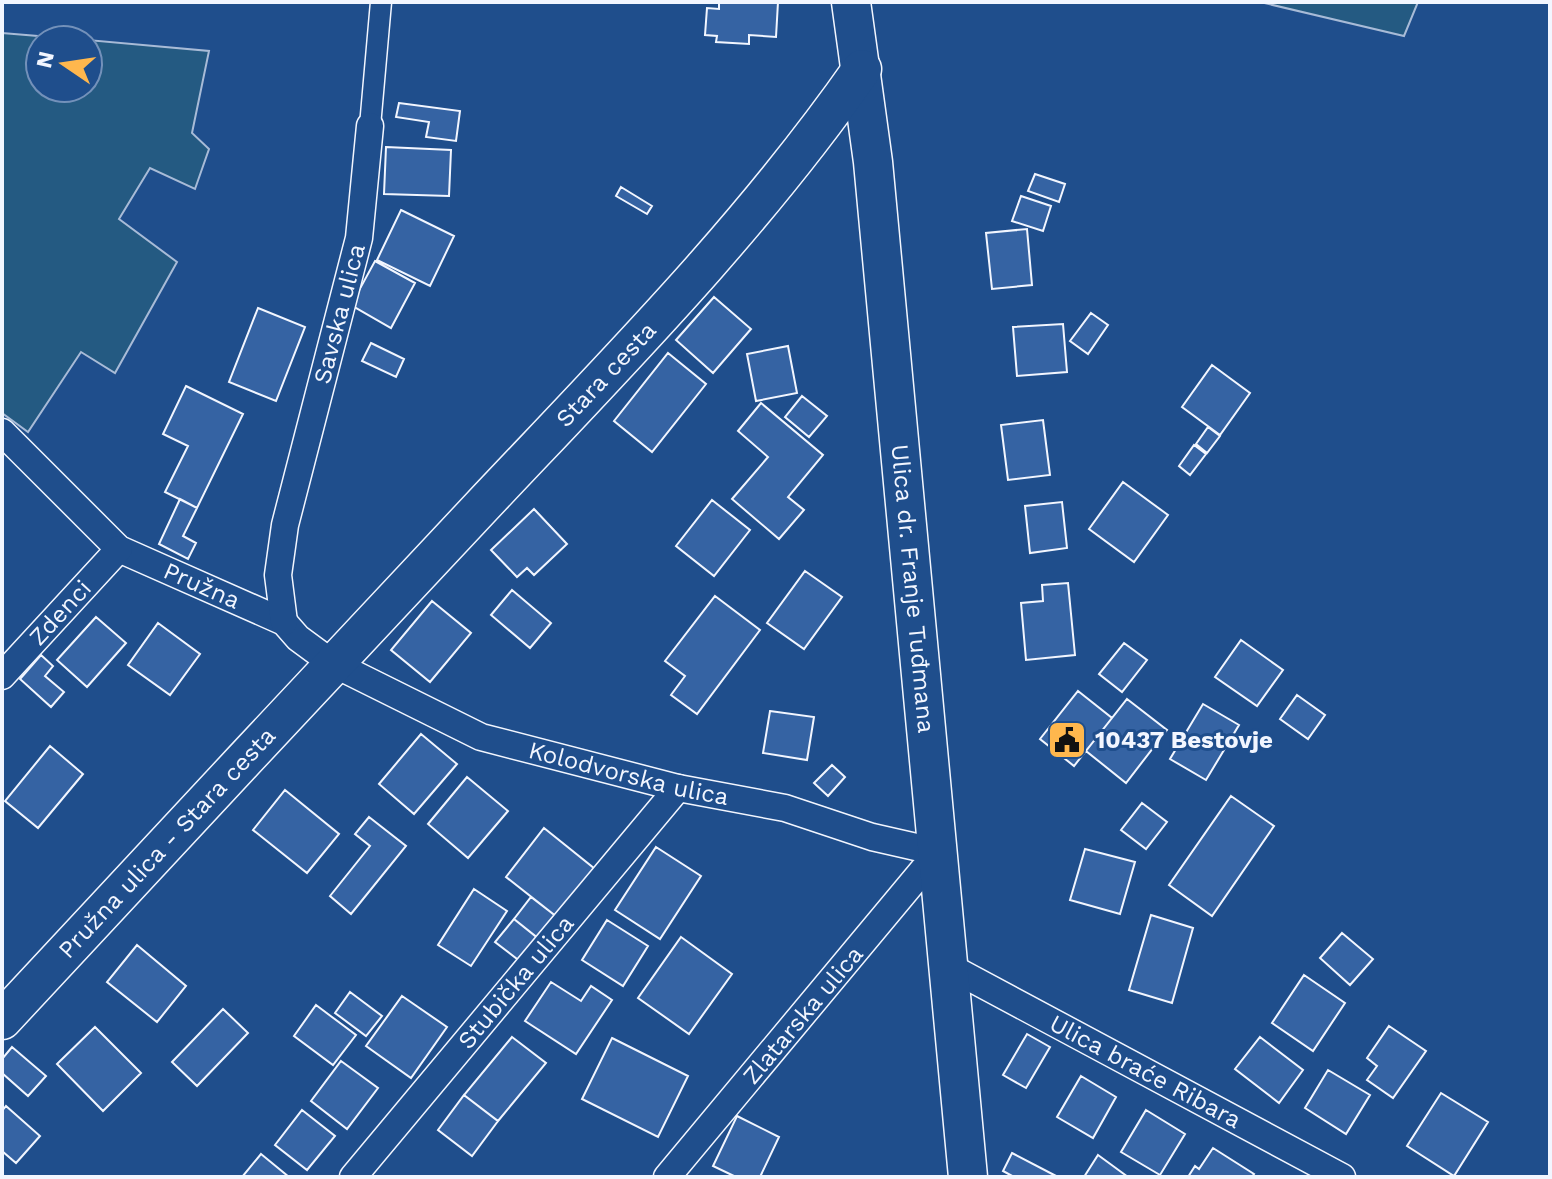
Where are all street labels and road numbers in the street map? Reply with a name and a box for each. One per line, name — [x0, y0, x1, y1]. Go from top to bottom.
street label: Savska ulica — [308, 241, 371, 387]
street label: Stara cesta — [550, 316, 662, 433]
street label: Ulica dr. Franje Tuđmana — [885, 443, 940, 734]
street label: Pružna — [159, 557, 244, 615]
street label: Zdenci — [23, 575, 97, 651]
street label: Pružna ulica - Stara cesta — [53, 722, 281, 964]
street label: Kolodvorska ulica — [526, 736, 731, 811]
street label: Stubička ulica — [452, 910, 580, 1055]
street label: Zlatarska ulica — [737, 940, 869, 1090]
street label: Ulica braće Ribara — [1045, 1009, 1246, 1134]

